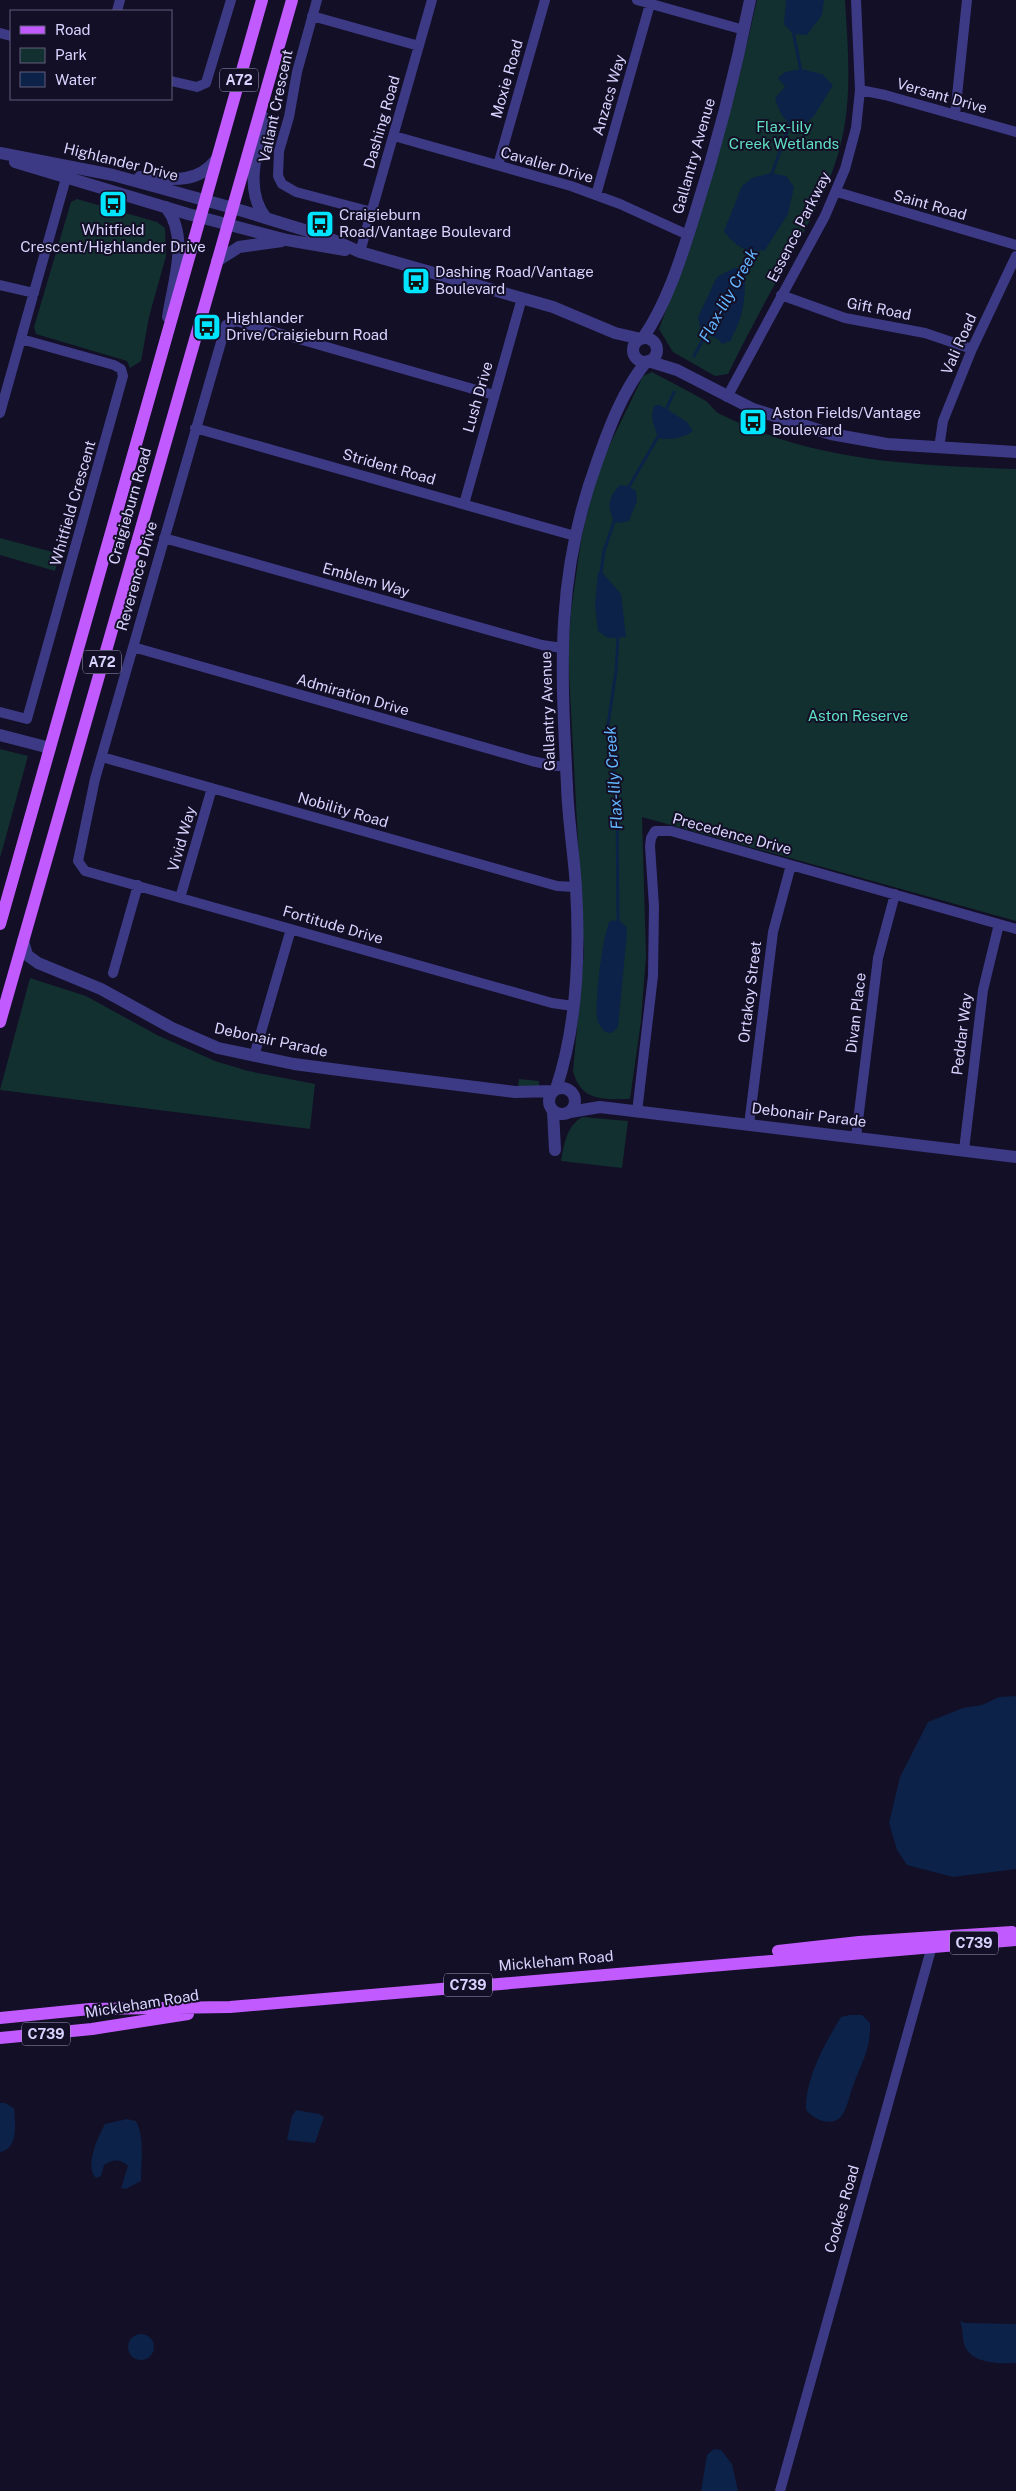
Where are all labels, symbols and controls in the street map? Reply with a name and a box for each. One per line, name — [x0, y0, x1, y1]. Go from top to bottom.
legend — [10, 10, 172, 100]
text: Road — [55, 21, 91, 38]
street label: Moxie Road — [487, 38, 526, 120]
text: Park — [55, 46, 87, 63]
street label: Valiant Crescent — [255, 48, 296, 164]
street label: Anzacs Way — [589, 52, 628, 137]
road number: A72 — [220, 68, 258, 92]
text: Water — [55, 71, 97, 88]
street label: Dashing Road — [360, 73, 403, 170]
street label: Versant Drive — [895, 74, 989, 117]
street label: Gallantry Avenue — [669, 96, 718, 216]
park label: Flax-lily Creek Wetlands — [729, 118, 839, 152]
street label: Highlander Drive — [62, 139, 180, 184]
street label: Cavalier Drive — [499, 143, 596, 186]
street label: Essence Parkway — [763, 169, 834, 285]
street label: Saint Road — [892, 186, 969, 223]
bus stop icon: Whitfield Crescent/Highlander Drive — [98, 189, 128, 219]
place label: Craigieburn Road/Vantage Boulevard — [339, 206, 511, 240]
bus stop icon: Craigieburn Road/Vantage Boulevard — [305, 209, 335, 239]
place label: Whitfield Crescent/Highlander Drive — [20, 221, 206, 255]
water label: Flax-lily Creek — [695, 245, 762, 345]
place label: Dashing Road/Vantage Boulevard — [435, 263, 594, 297]
bus stop icon: Dashing Road/Vantage Boulevard — [401, 266, 431, 296]
street label: Gift Road — [845, 294, 913, 323]
place label: Highlander Drive/Craigieburn Road — [226, 309, 388, 343]
street label: Vali Road — [938, 311, 980, 377]
bus stop icon: Highlander Drive/Craigieburn Road — [192, 312, 222, 342]
street label: Lush Drive — [459, 359, 496, 434]
place label: Aston Fields/Vantage Boulevard — [772, 404, 921, 438]
bus stop icon: Aston Fields/Vantage Boulevard — [738, 407, 768, 437]
street label: Whitfield Crescent — [46, 438, 99, 567]
street label: Craigieburn Road — [105, 445, 154, 566]
street label: Strident Road — [341, 445, 438, 488]
street label: Reverence Drive — [113, 519, 160, 633]
street label: Emblem Way — [321, 559, 412, 600]
road number: A72 — [83, 650, 121, 674]
street label: Gallantry Avenue — [537, 651, 558, 771]
street label: Admiration Drive — [295, 670, 411, 719]
park label: Aston Reserve — [808, 707, 908, 724]
water label: Flax-lily Creek — [600, 725, 627, 830]
street label: Nobility Road — [296, 788, 390, 831]
street label: Vivid Way — [164, 804, 199, 873]
street label: Precedence Drive — [671, 809, 794, 858]
street label: Fortitude Drive — [281, 902, 385, 947]
street label: Ortakoy Street — [735, 940, 764, 1044]
street label: Divan Place — [842, 972, 869, 1054]
street label: Peddar Way — [948, 992, 975, 1076]
street label: Debonair Parade — [213, 1019, 329, 1060]
street label: Debonair Parade — [751, 1099, 867, 1130]
road number: C739 — [950, 1932, 998, 1955]
street label: Mickleham Road — [498, 1947, 614, 1974]
road number: C739 — [444, 1974, 492, 1996]
street label: Mickleham Road — [84, 1986, 200, 2021]
road number: C739 — [22, 2022, 70, 2046]
street label: Cookes Road — [821, 2163, 862, 2255]

